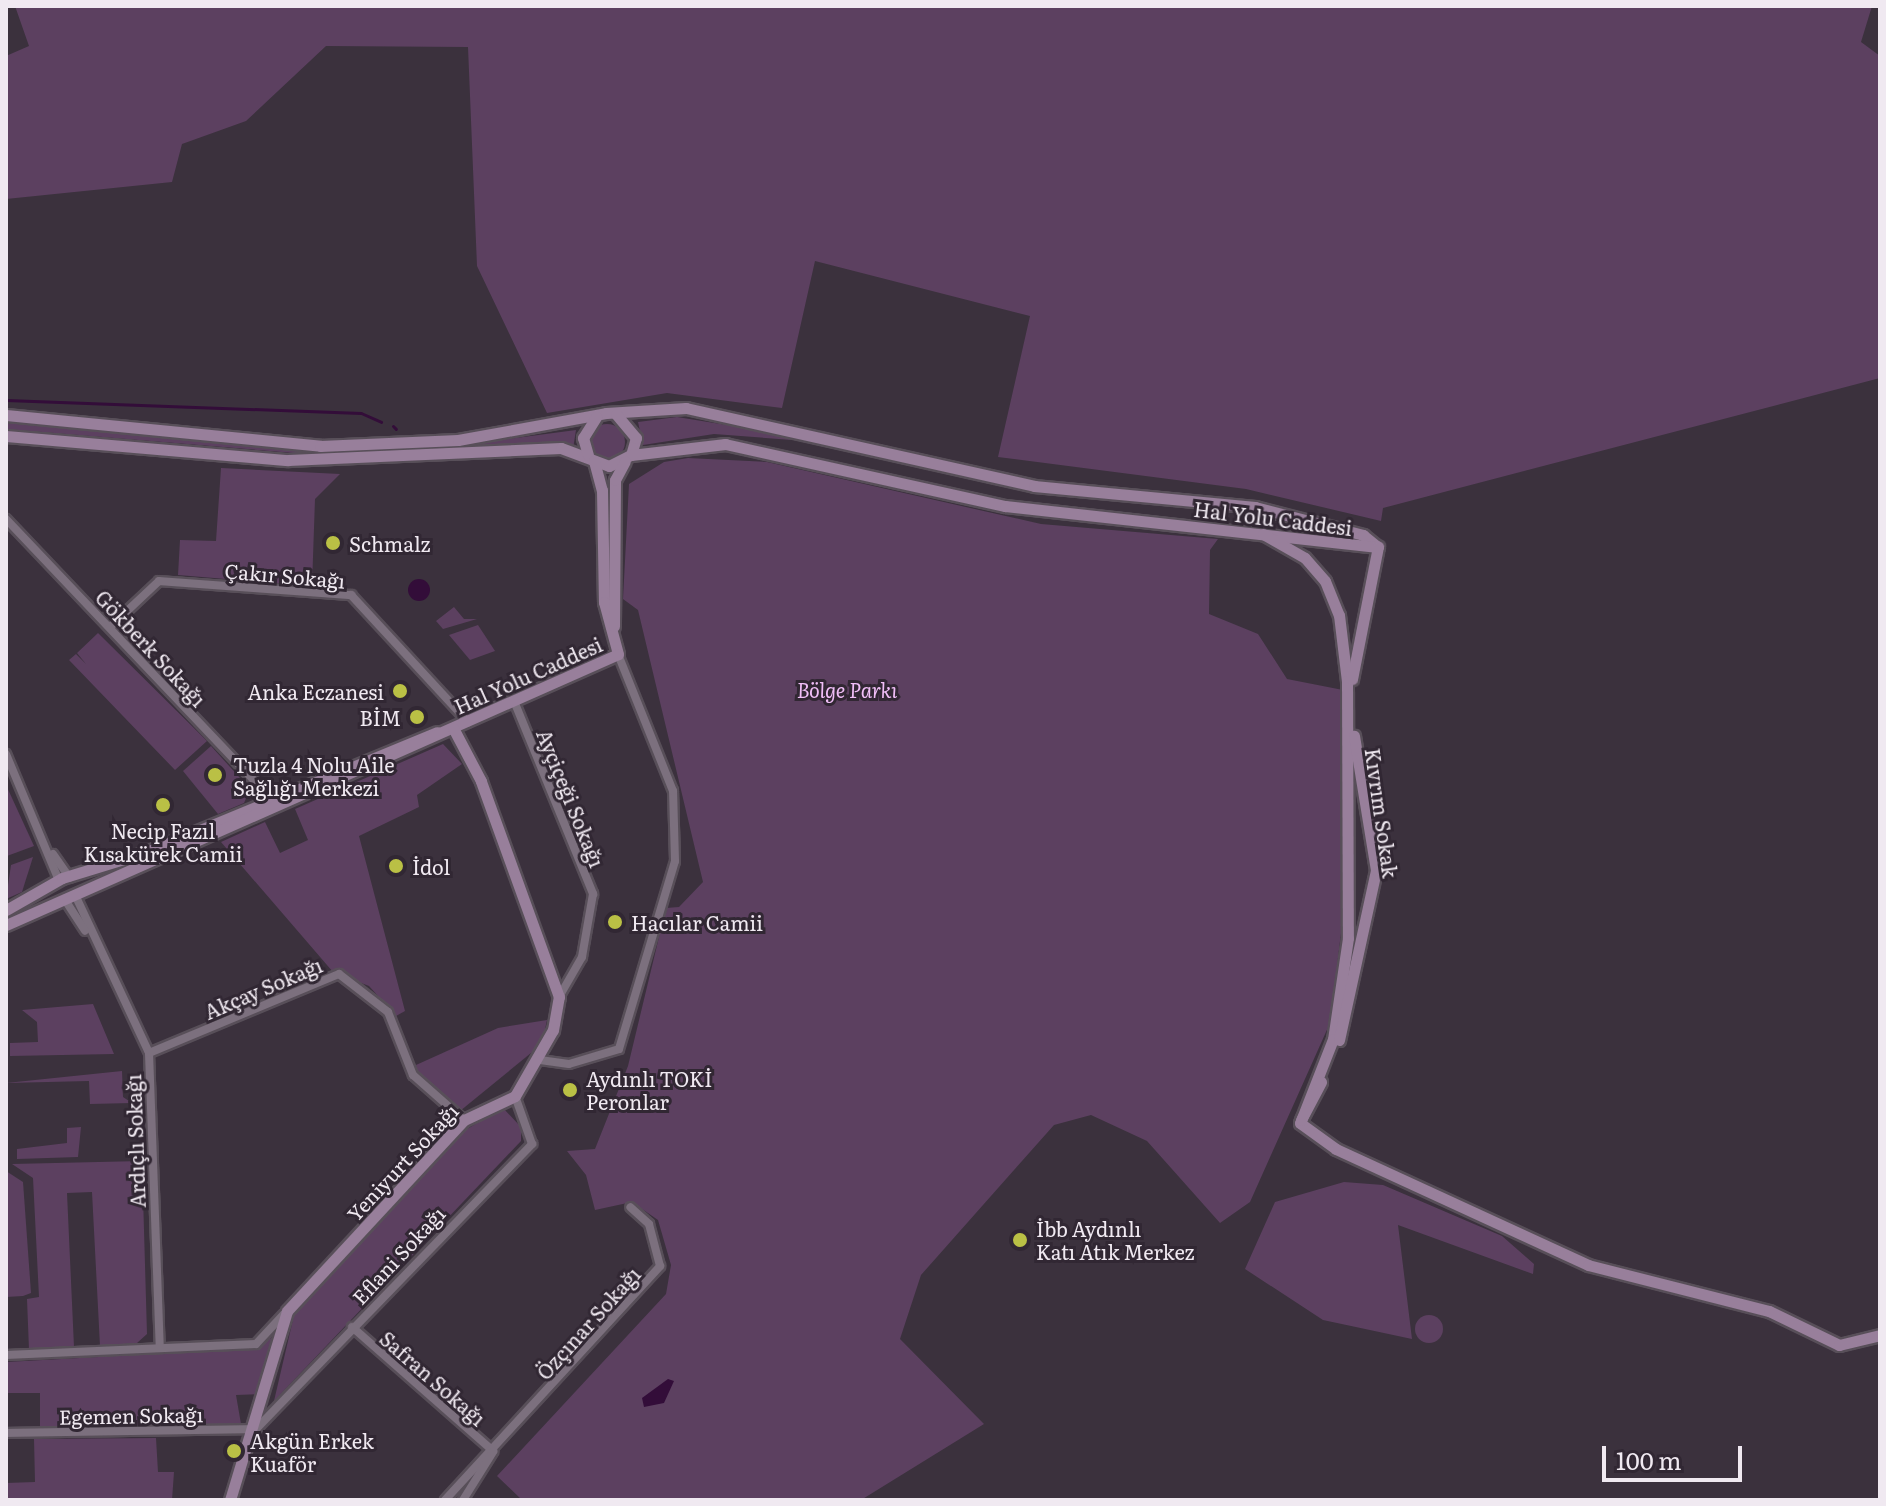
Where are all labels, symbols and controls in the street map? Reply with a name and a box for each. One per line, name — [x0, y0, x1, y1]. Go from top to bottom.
street label: Hal Yolu Caddesi — [1192, 496, 1354, 540]
place label: Schmalz — [349, 531, 430, 555]
marker: Schmalz — [324, 534, 342, 552]
street label: Çakır Sokağı — [224, 558, 346, 592]
street label: Gökberk Sokağı — [91, 585, 211, 711]
street label: Hal Yolu Caddesi — [450, 632, 606, 718]
park label: Bölge Parkı — [797, 677, 897, 701]
place label: Anka Eczanesi — [248, 679, 384, 703]
marker: Anka Eczanesi — [391, 682, 409, 700]
place label: BİM — [360, 705, 401, 729]
marker: BİM — [408, 708, 426, 726]
street label: Ayçiçeği Sokağı — [532, 725, 610, 871]
street label: Kıvrım Sokak — [1361, 746, 1403, 880]
place label: Tuzla 4 Nolu Aile Sağlığı Merkezi — [233, 752, 395, 799]
marker: Tuzla 4 Nolu Aile Sağlığı Merkezi — [204, 764, 226, 786]
marker: Necip Fazıl Kısakürek Camii — [154, 796, 172, 814]
place label: Necip Fazıl Kısakürek Camii — [84, 818, 242, 865]
place label: İdol — [412, 854, 450, 878]
marker: İdol — [387, 857, 405, 875]
place label: Hacılar Camii — [631, 910, 763, 934]
marker: Hacılar Camii — [606, 913, 624, 931]
street label: Akçay Sokağı — [200, 952, 326, 1024]
place label: Aydınlı TOKİ Peronlar — [586, 1066, 712, 1113]
street label: Ardıçlı Sokağı — [121, 1074, 149, 1208]
marker: Aydınlı TOKİ Peronlar — [561, 1081, 579, 1099]
street label: Yeniyurt Sokağı — [341, 1098, 463, 1226]
street label: Eflani Sokağı — [347, 1201, 449, 1309]
place label: İbb Aydınlı Katı Atık Merkez — [1036, 1216, 1194, 1263]
marker: İbb Aydınlı Katı Atık Merkez — [1011, 1231, 1029, 1249]
street label: Özçınar Sokağı — [531, 1262, 645, 1384]
street label: Safran Sokağı — [375, 1326, 491, 1430]
street label: Egemen Sokağı — [59, 1402, 203, 1428]
place label: Akgün Erkek Kuaför — [250, 1428, 374, 1475]
scale bar — [1606, 1430, 1746, 1480]
marker: Akgün Erkek Kuaför — [225, 1442, 243, 1460]
text: 100 m — [1616, 1442, 1682, 1477]

